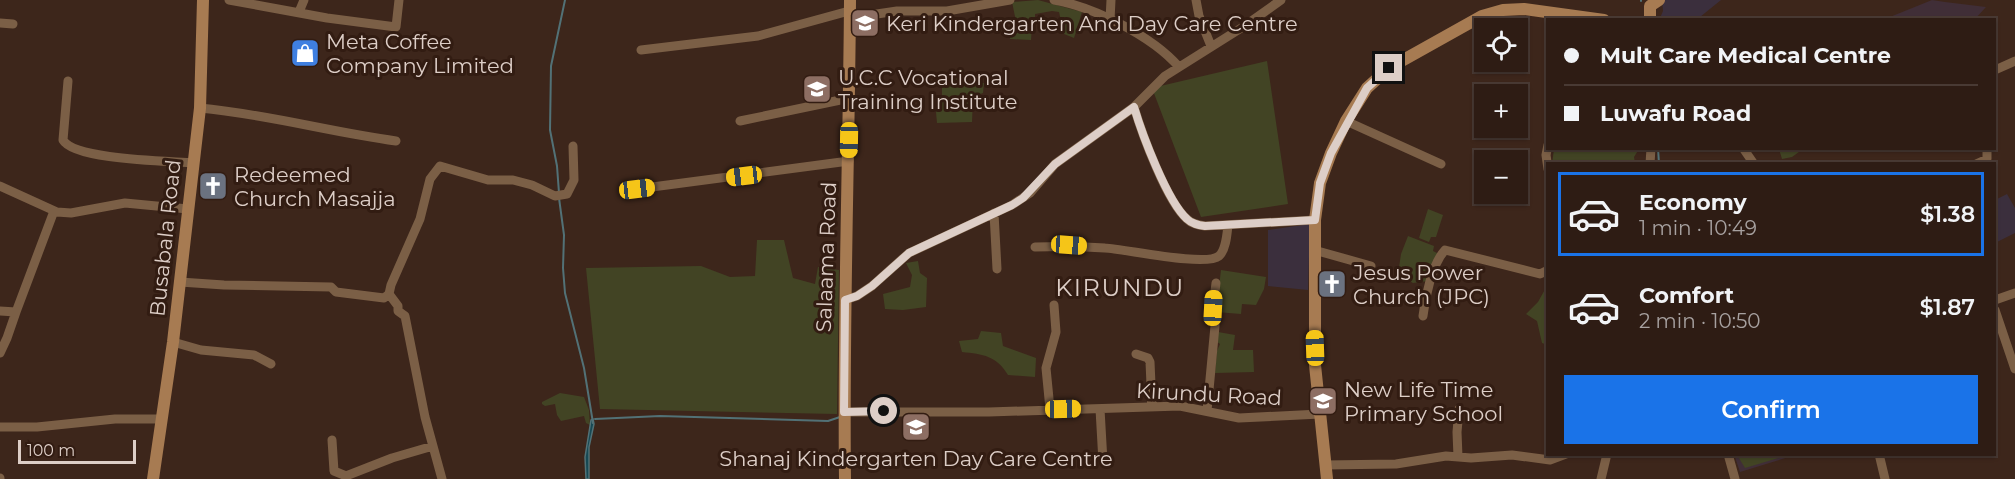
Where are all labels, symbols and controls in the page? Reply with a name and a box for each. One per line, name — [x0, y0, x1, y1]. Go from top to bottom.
school or university icon: Keri Kindergarten And Day Care Centre — [849, 7, 881, 39]
place label: Keri Kindergarten And Day Care Centre — [886, 11, 1298, 36]
map controls — [1474, 18, 1528, 204]
button: locate — [1474, 18, 1528, 72]
place label: Meta Coffee Company Limited — [326, 29, 514, 78]
shop icon: Meta Coffee Company Limited — [289, 37, 321, 69]
text: Mult Care Medical Centre — [1600, 42, 1891, 69]
route end — [1375, 54, 1402, 81]
place label: U.C.C Vocational Training Institute — [838, 65, 1018, 114]
school or university icon: U.C.C Vocational Training Institute — [801, 73, 833, 105]
button: + — [1474, 84, 1528, 138]
text: Luwafu Road — [1600, 100, 1751, 127]
car — [840, 122, 858, 158]
button: − — [1474, 150, 1528, 204]
street label: Busabala Road — [144, 158, 186, 318]
place label: Redeemed Church Masajja — [234, 162, 396, 211]
car — [725, 165, 763, 187]
church icon: Redeemed Church Masajja — [197, 170, 229, 202]
car — [618, 178, 656, 200]
street label: Salaama Road — [811, 181, 841, 333]
icon: car — [1567, 187, 1621, 241]
text: Economy — [1639, 189, 1747, 216]
text: $1.38 — [1920, 201, 1975, 228]
text: 1 min · 10:49 — [1639, 216, 1757, 240]
car — [1050, 235, 1088, 255]
place label: Jesus Power Church (JPC) — [1352, 260, 1490, 309]
church icon: Jesus Power Church (JPC) — [1316, 268, 1348, 300]
district label: KIRUNDU — [1055, 273, 1185, 302]
icon: car — [1567, 280, 1621, 334]
text: Comfort — [1639, 282, 1734, 309]
car — [1203, 290, 1223, 326]
text: $1.87 — [1920, 294, 1975, 321]
text: 2 min · 10:50 — [1639, 309, 1761, 333]
car — [1305, 330, 1325, 366]
button: Confirm — [1564, 375, 1978, 444]
place label: New Life Time Primary School — [1344, 377, 1503, 426]
street label: Kirundu Road — [1135, 378, 1283, 410]
school or university icon: New Life Time Primary School — [1307, 385, 1339, 417]
route start — [870, 397, 897, 424]
car — [1045, 400, 1081, 418]
school or university icon: Shanaj Kindergarten Day Care Centre — [900, 411, 932, 443]
scale bar — [18, 437, 136, 464]
text: 100 m — [27, 441, 75, 460]
place label: Shanaj Kindergarten Day Care Centre — [719, 446, 1113, 471]

